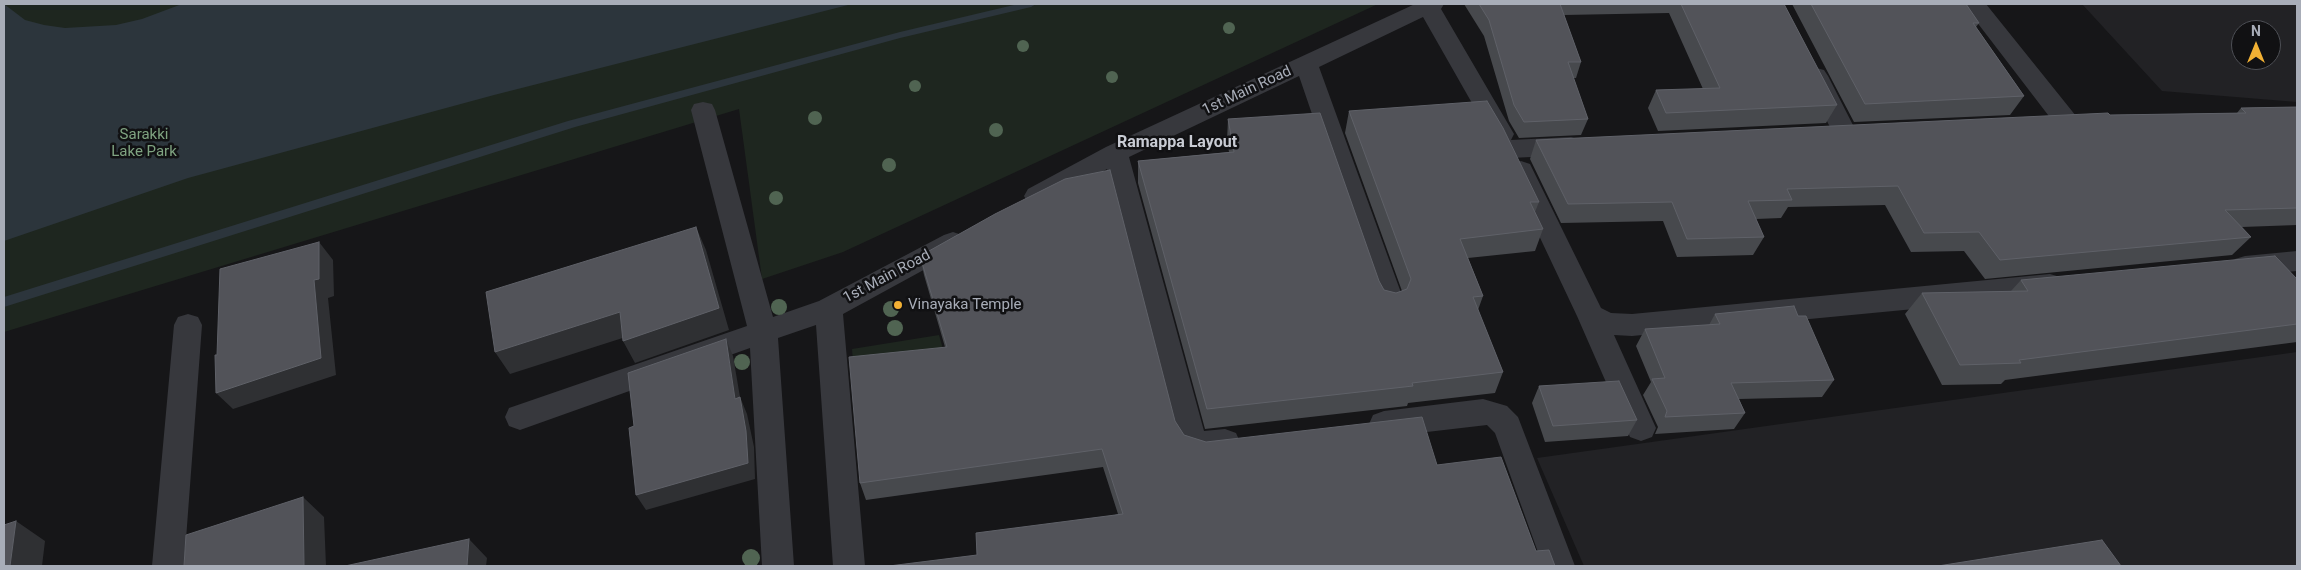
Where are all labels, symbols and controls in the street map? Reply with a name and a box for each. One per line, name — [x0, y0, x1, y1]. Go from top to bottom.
north arrow — [2231, 20, 2281, 70]
text: N — [2251, 23, 2261, 39]
street label: 1st Main Road — [1200, 63, 1294, 119]
park label: Sarakki Lake Park — [111, 126, 177, 161]
district label: Ramappa Layout — [1117, 133, 1237, 153]
street label: 1st Main Road — [840, 246, 934, 308]
place label: Vinayaka Temple — [908, 296, 1022, 314]
marker: Vinayaka Temple — [892, 299, 904, 311]

